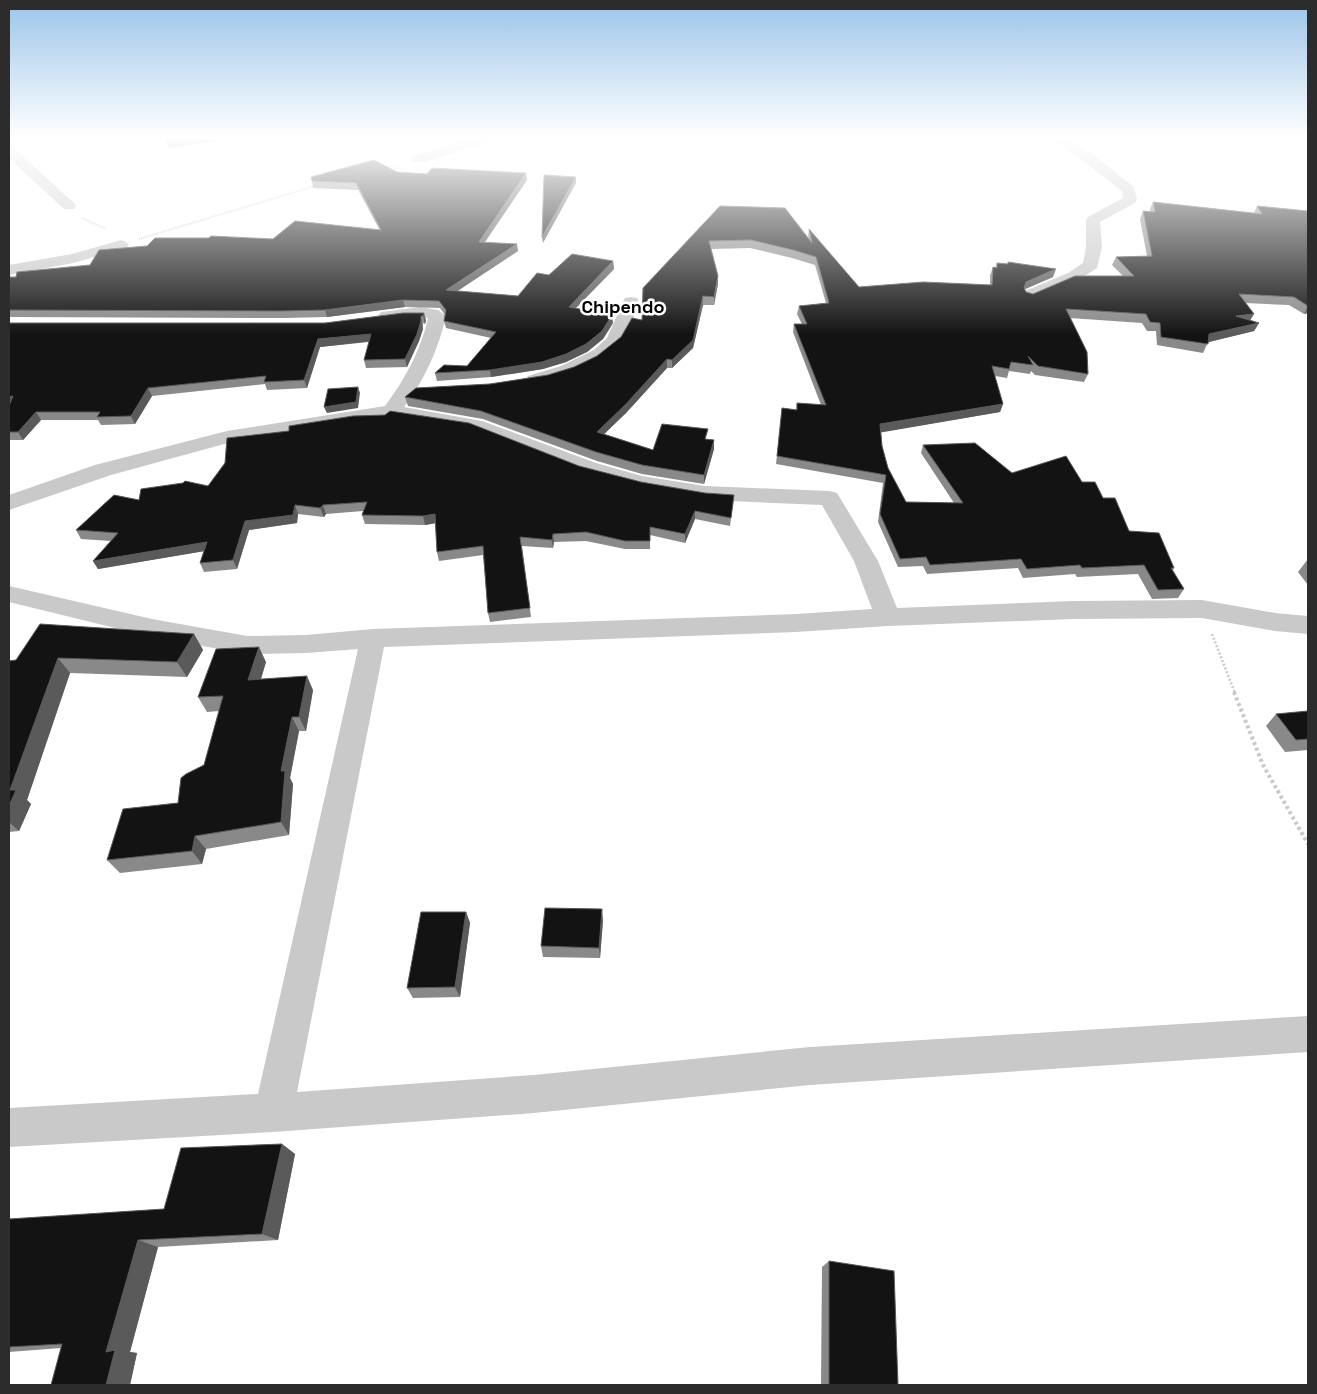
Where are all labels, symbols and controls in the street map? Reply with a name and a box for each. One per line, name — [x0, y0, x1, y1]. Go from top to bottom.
district label: Chipendo — [582, 295, 664, 318]

